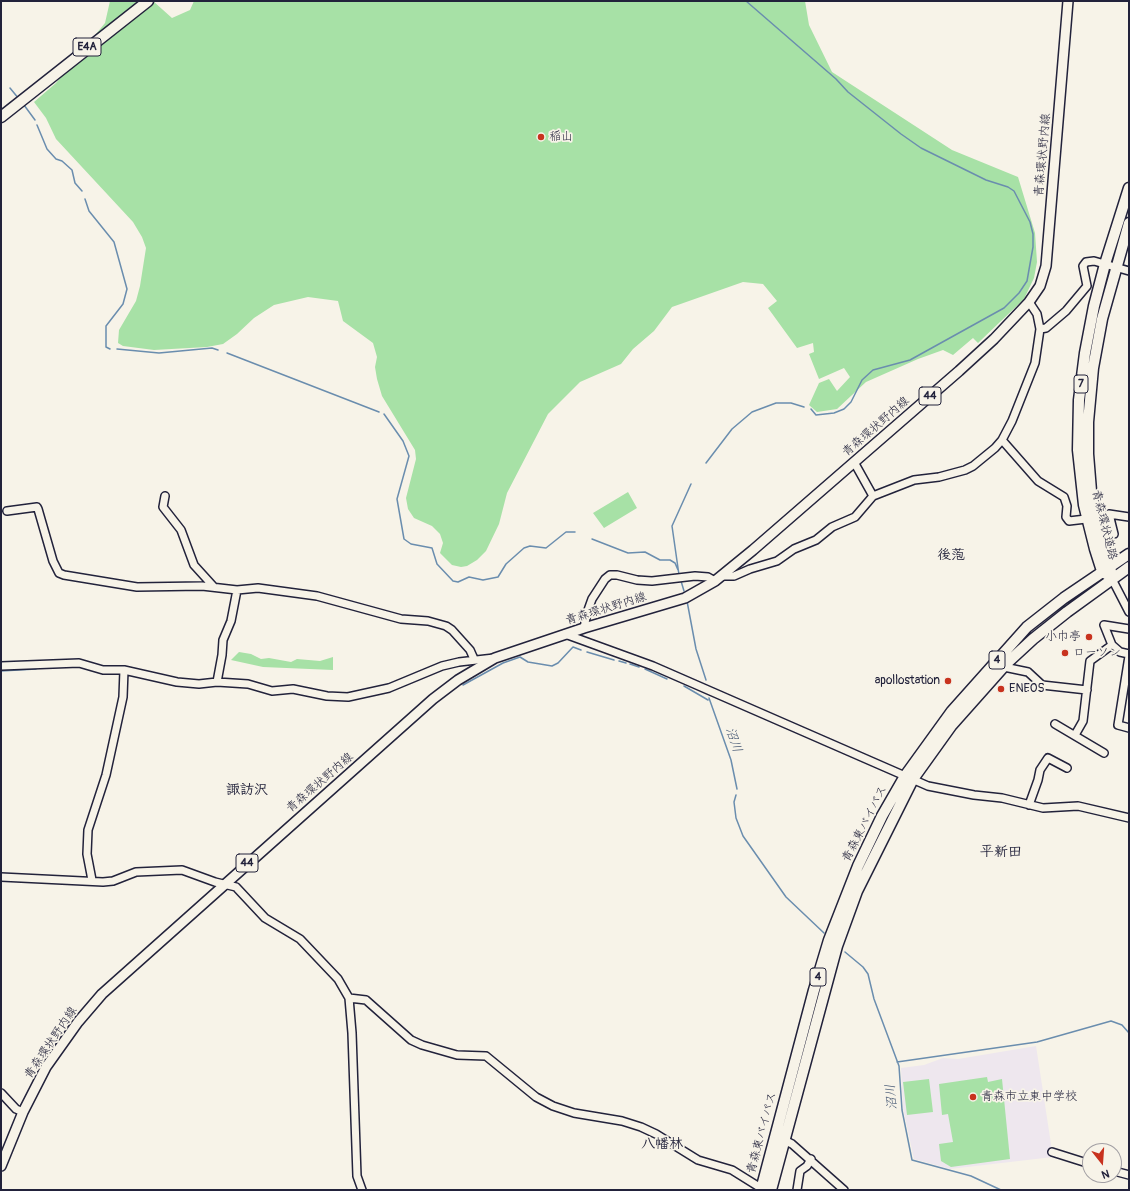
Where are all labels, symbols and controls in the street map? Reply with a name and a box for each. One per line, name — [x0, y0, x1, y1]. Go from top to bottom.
road number: E4A — [73, 38, 101, 56]
street label: 青森環状野内線 — [1032, 113, 1054, 197]
place label: 稲山 — [549, 130, 573, 144]
marker: 稲山 — [536, 132, 546, 142]
road number: 7 — [1074, 375, 1088, 393]
road number: 44 — [919, 387, 941, 405]
street label: 青森環状野内線 — [840, 394, 912, 460]
street label: 青森環状道路 — [1088, 488, 1120, 562]
district label: 後萢 — [937, 547, 965, 563]
street label: 青森環状野内線 — [564, 590, 648, 628]
place label: 小巾亭 — [1045, 630, 1081, 644]
marker: 小巾亭 — [1084, 632, 1094, 642]
place label: ローソン — [1073, 646, 1121, 660]
marker: ローソン — [1060, 648, 1070, 658]
road number: 4 — [989, 651, 1005, 669]
place label: apollostation — [875, 674, 940, 688]
marker: apollostation — [943, 676, 953, 686]
place label: ENEOS — [1009, 682, 1044, 696]
marker: ENEOS — [996, 684, 1006, 694]
water label: 沼川 — [721, 725, 745, 755]
street label: 青森環状野内線 — [284, 750, 356, 816]
district label: 諏訪沢 — [226, 782, 268, 798]
street label: 青森東バイパス — [840, 783, 890, 865]
district label: 平新田 — [980, 844, 1022, 860]
road number: 44 — [236, 854, 258, 872]
road number: 4 — [810, 968, 826, 986]
street label: 青森環状野内線 — [22, 1004, 80, 1082]
water label: 沼川 — [883, 1083, 901, 1111]
place label: 青森市立東中学校 — [981, 1090, 1077, 1104]
street label: 青森東バイパス — [744, 1091, 780, 1175]
marker: 青森市立東中学校 — [968, 1092, 978, 1102]
district label: 八幡林 — [641, 1136, 683, 1152]
north arrow — [1082, 1143, 1122, 1183]
text: N — [1100, 1167, 1111, 1181]

